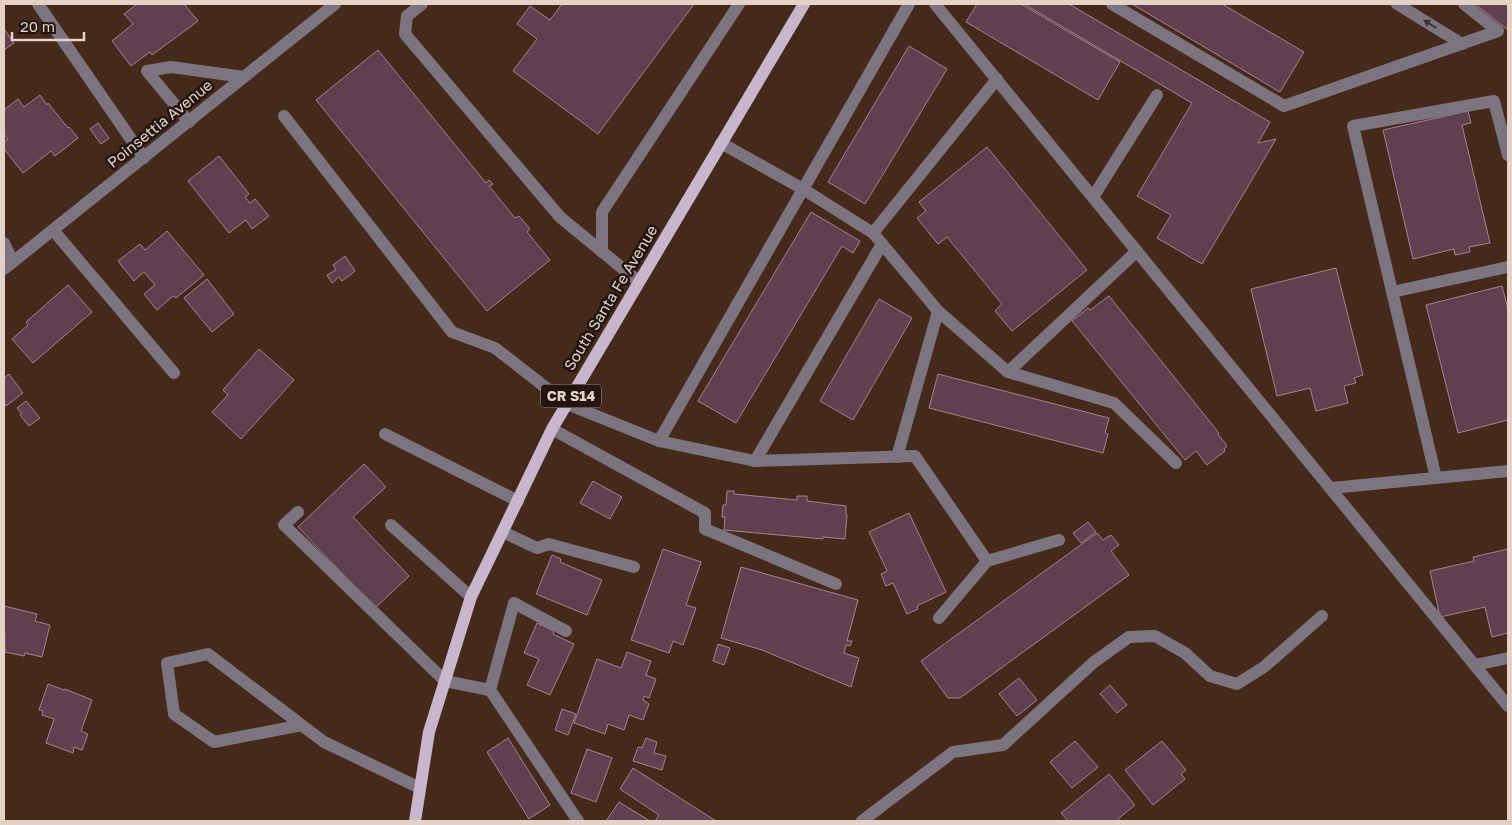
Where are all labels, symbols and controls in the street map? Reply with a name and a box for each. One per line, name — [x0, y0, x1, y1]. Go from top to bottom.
scale bar — [12, 10, 85, 42]
text: 20 m — [20, 17, 55, 35]
one-way arrow — [1423, 19, 1436, 29]
street label: Poinsettia Avenue — [103, 75, 216, 171]
street label: South Santa Fe Avenue — [560, 221, 661, 373]
road number: CR S14 — [541, 384, 601, 408]

